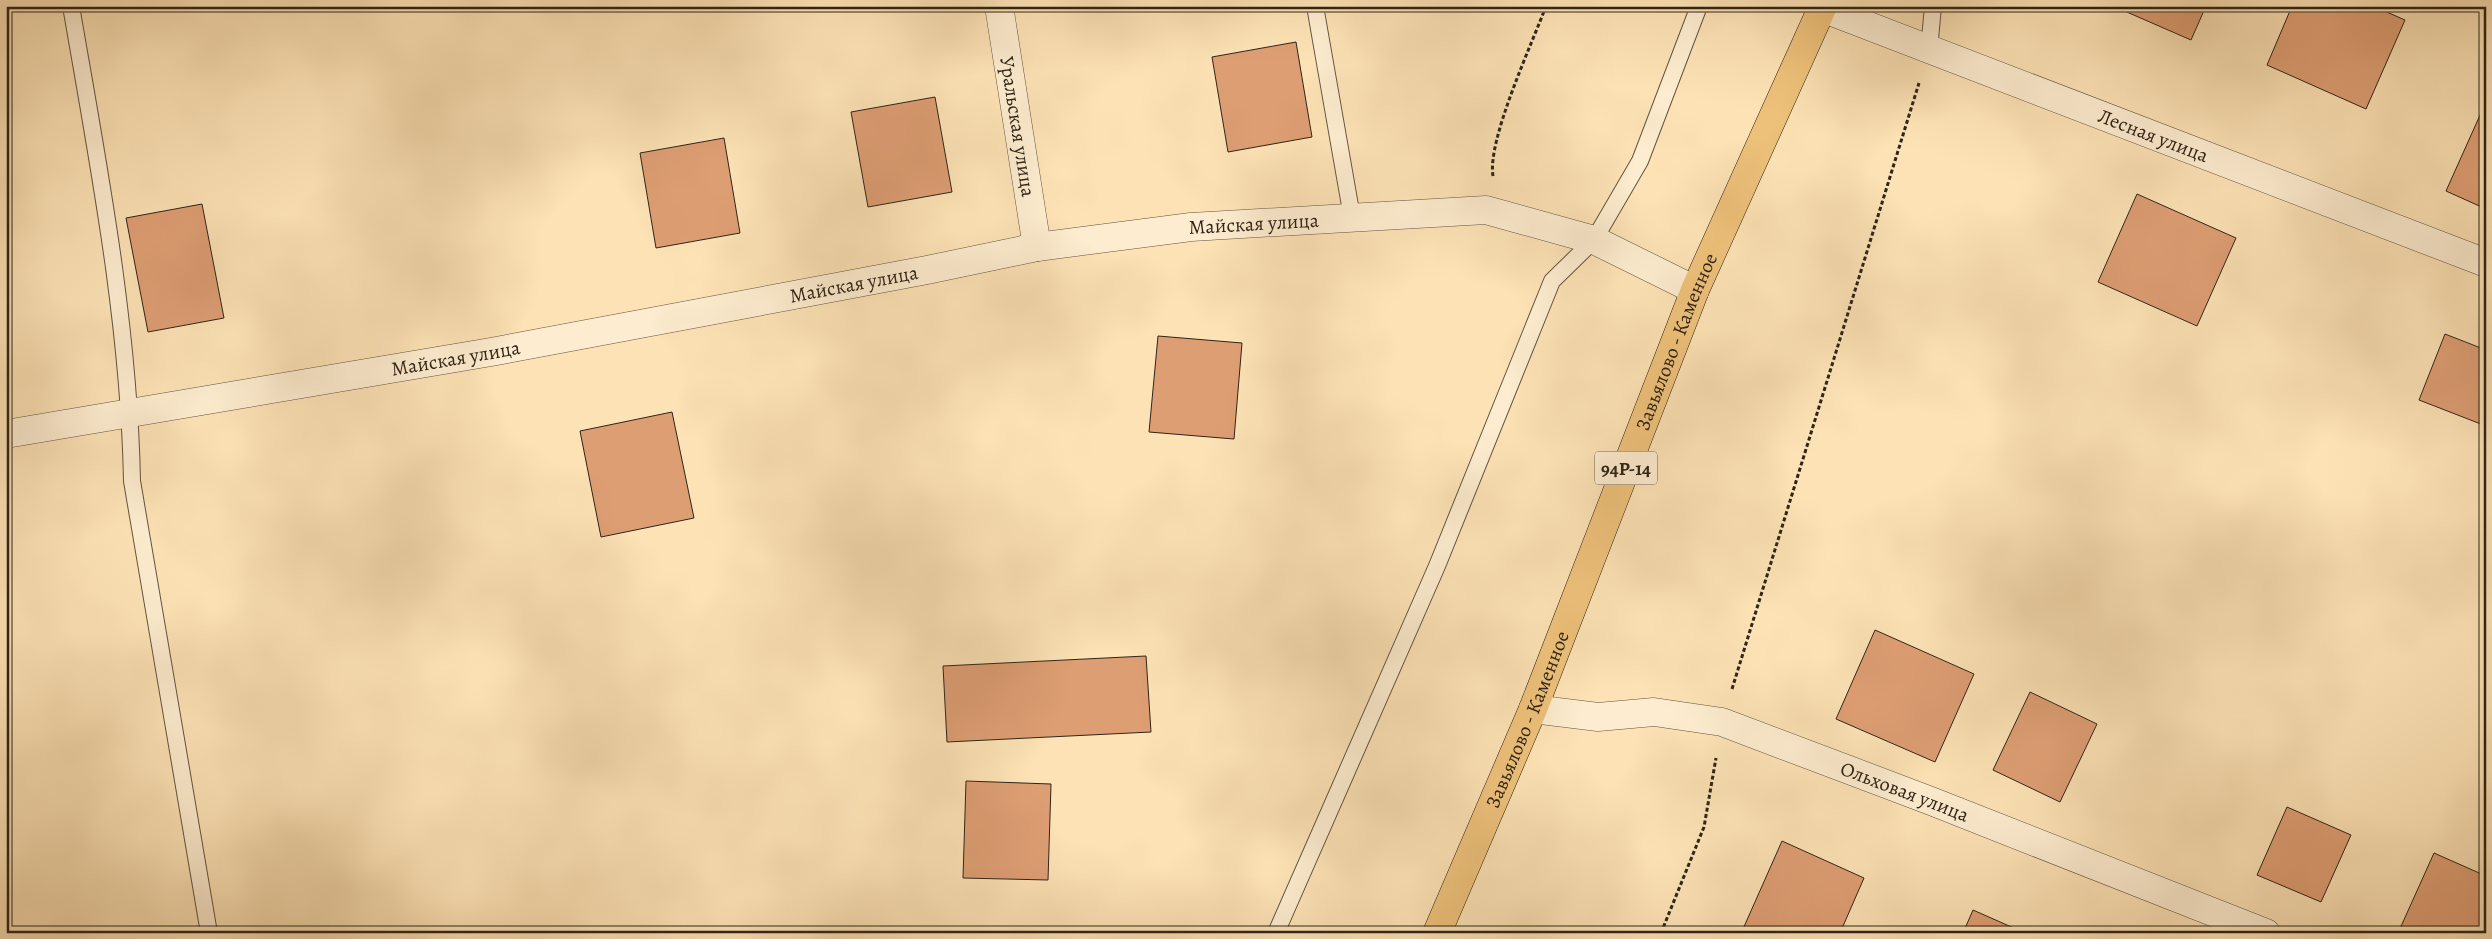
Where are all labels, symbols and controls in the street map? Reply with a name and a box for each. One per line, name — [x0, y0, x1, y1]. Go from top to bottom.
street label: Уральская улица — [993, 54, 1042, 200]
street label: Лесная улица — [2094, 102, 2213, 169]
street label: Майская улица — [1188, 207, 1320, 241]
street label: Завьялово - Каменное — [1629, 249, 1724, 434]
street label: Майская улица — [787, 259, 921, 310]
street label: Майская улица — [389, 334, 523, 383]
road number: 94Р-14 — [1595, 452, 1657, 484]
street label: Завьялово - Каменное — [1479, 627, 1576, 812]
street label: Ольховая улица — [1837, 755, 1974, 829]

